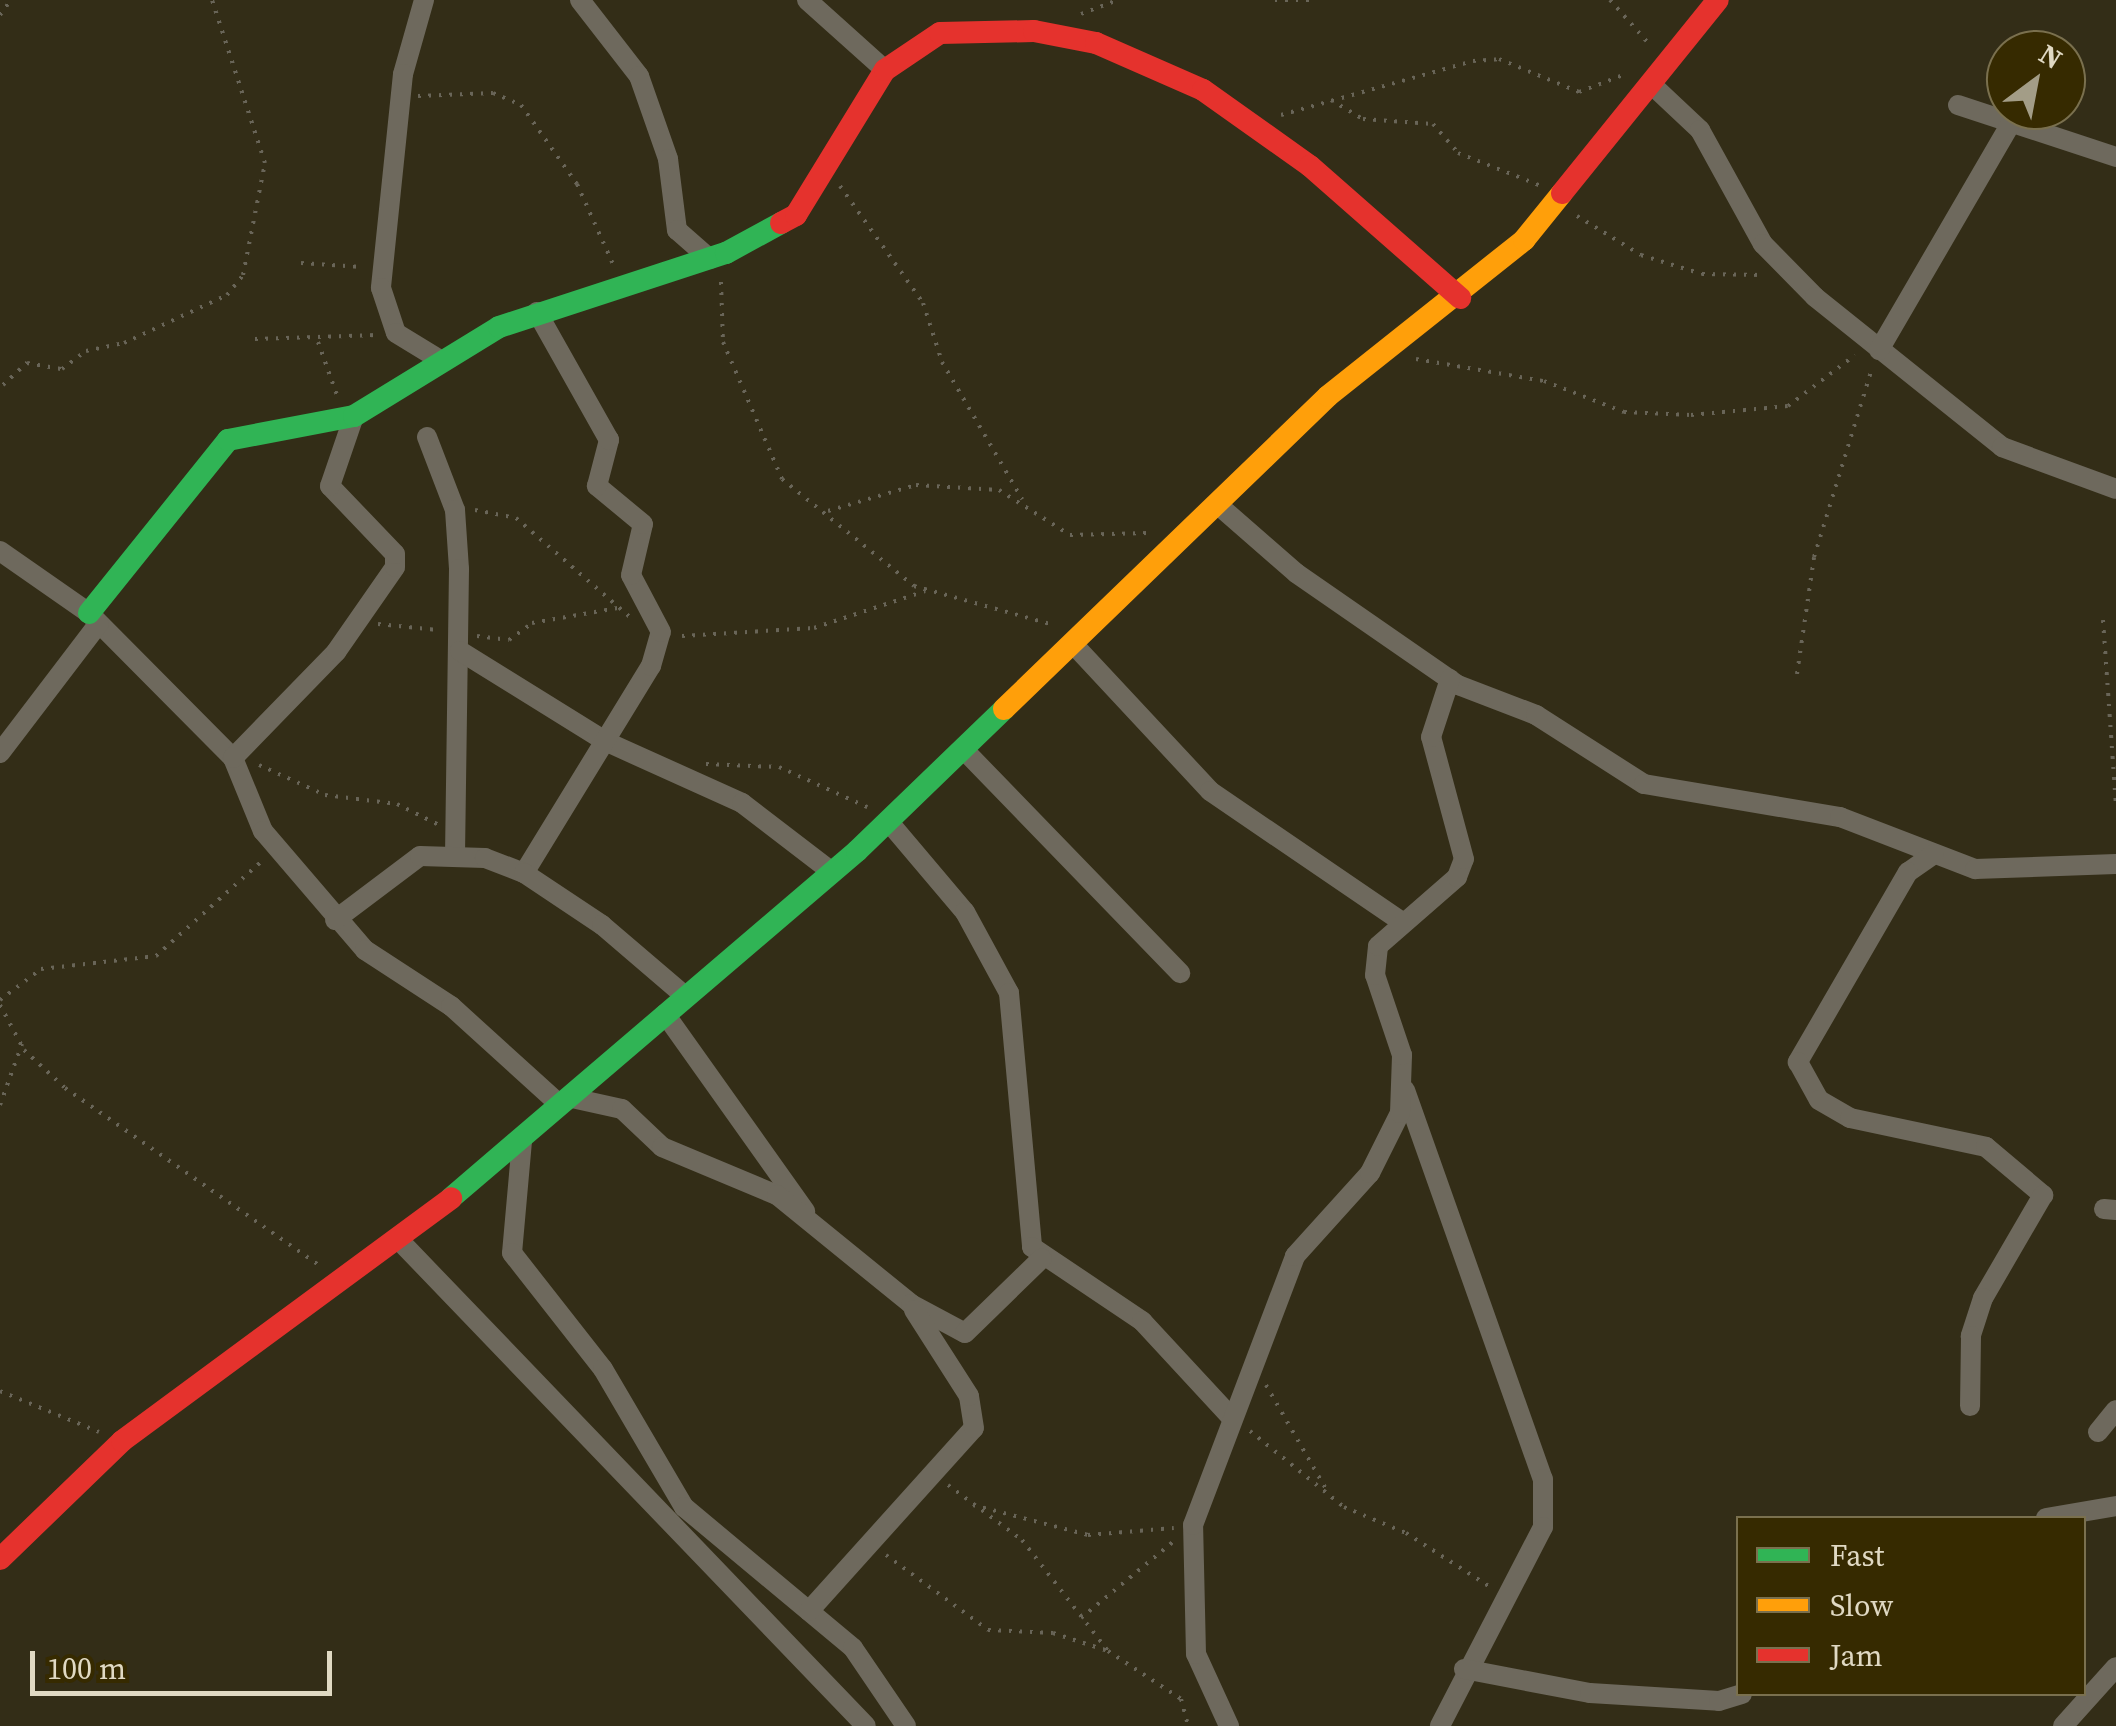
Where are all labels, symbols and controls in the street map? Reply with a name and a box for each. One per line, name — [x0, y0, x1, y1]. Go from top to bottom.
north arrow — [1986, 30, 2086, 130]
text: N — [2032, 35, 2070, 78]
legend — [1736, 1516, 2086, 1696]
text: Fast — [1830, 1535, 1884, 1576]
text: Slow — [1830, 1585, 1893, 1626]
scale bar — [35, 1631, 338, 1693]
text: Jam — [1830, 1635, 1883, 1676]
text: 100 m — [47, 1648, 126, 1689]

